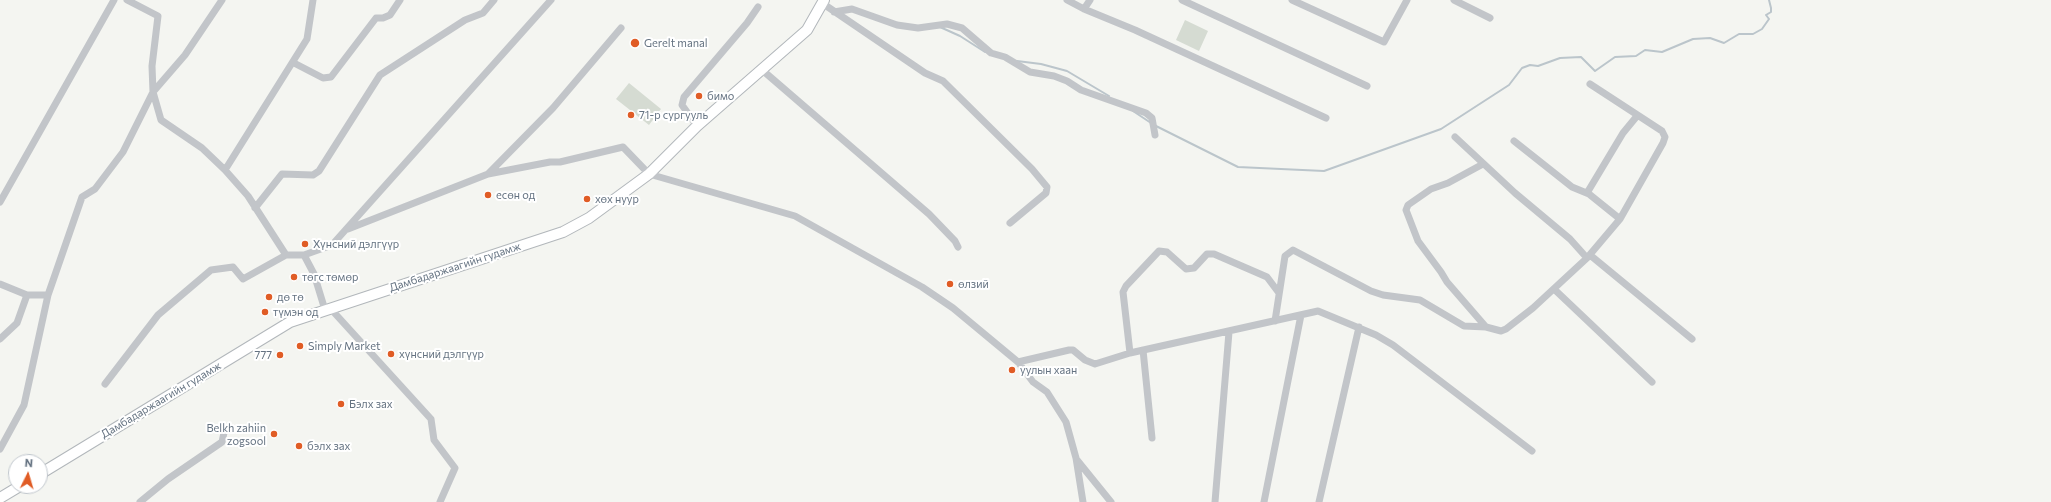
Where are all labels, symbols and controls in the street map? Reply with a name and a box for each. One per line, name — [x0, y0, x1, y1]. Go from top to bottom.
place label: Gerelt manal — [644, 36, 707, 50]
marker: Gerelt manal — [629, 37, 641, 49]
place label: бимо — [707, 89, 734, 103]
marker: бимо — [694, 91, 704, 101]
place label: 71-р сургууль — [639, 108, 708, 122]
marker: 71-р сургууль — [626, 110, 636, 120]
place label: есөн од — [496, 188, 535, 202]
marker: есөн од — [483, 190, 493, 200]
place label: хөх нуур — [595, 192, 639, 206]
marker: хөх нуур — [582, 194, 592, 204]
place label: Хүнсний дэлгүүр — [313, 237, 399, 251]
marker: Хүнсний дэлгүүр — [300, 239, 310, 249]
street label: Дамбадаржаагийн гудамж — [387, 239, 523, 295]
place label: төгс төмөр — [302, 270, 358, 284]
marker: төгс төмөр — [289, 272, 299, 282]
place label: өлзий — [958, 277, 989, 291]
marker: өлзий — [945, 279, 955, 289]
place label: дө тө — [277, 290, 304, 304]
marker: дө тө — [264, 292, 274, 302]
place label: түмэн од — [273, 305, 318, 319]
marker: түмэн од — [260, 307, 270, 317]
place label: Simply Market — [308, 339, 380, 353]
marker: Simply Market — [295, 341, 305, 351]
place label: хүнсний дэлгүүр — [399, 347, 484, 361]
place label: 777 — [255, 348, 272, 362]
marker: хүнсний дэлгүүр — [386, 349, 396, 359]
marker: 777 — [275, 350, 285, 360]
street label: Дамбадаржаагийн гудамж — [99, 359, 223, 441]
place label: уулын хаан — [1020, 363, 1077, 377]
marker: уулын хаан — [1007, 365, 1017, 375]
place label: Бэлх зах — [349, 397, 393, 411]
marker: Бэлх зах — [336, 399, 346, 409]
place label: Belkh zahiin zogsool — [206, 421, 266, 447]
marker: Belkh zahiin zogsool — [269, 429, 279, 439]
place label: бэлх зах — [307, 439, 350, 453]
marker: бэлх зах — [294, 441, 304, 451]
north arrow — [8, 454, 48, 494]
text: N — [24, 456, 34, 469]

